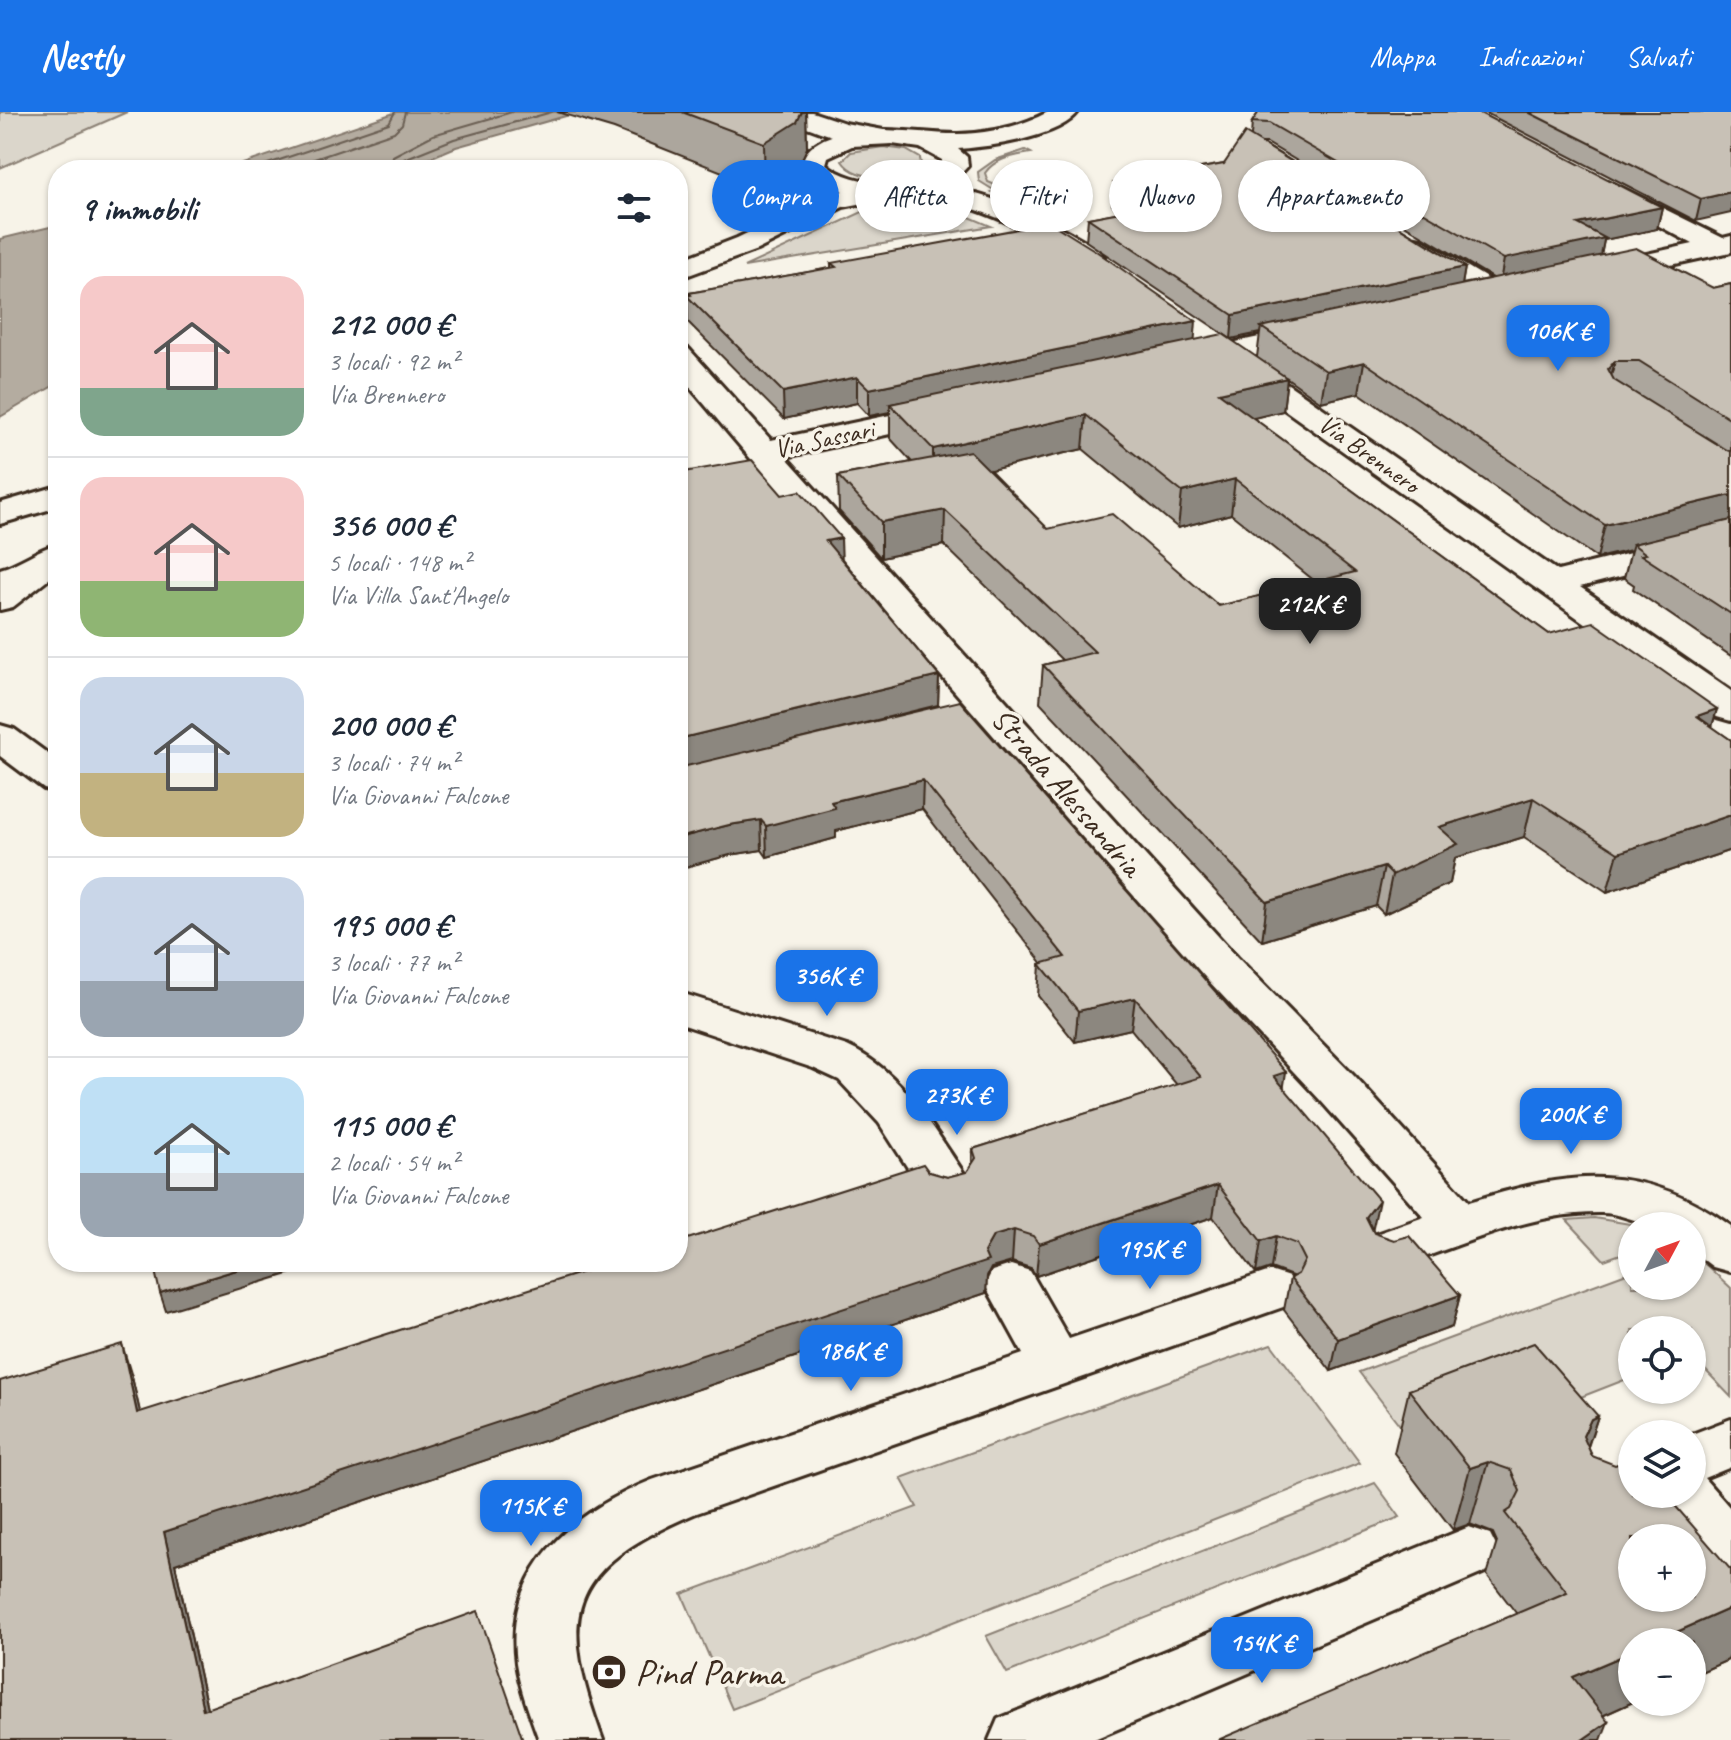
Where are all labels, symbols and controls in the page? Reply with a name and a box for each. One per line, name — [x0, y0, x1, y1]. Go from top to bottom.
text: Nestly — [40, 33, 122, 80]
text: Mappa — [1370, 39, 1434, 74]
text: Indicazioni — [1478, 39, 1582, 74]
text: Salvati — [1626, 39, 1691, 74]
chip: Compra — [712, 160, 839, 232]
chip: Affitta — [855, 160, 974, 232]
chip: Filtri — [990, 160, 1093, 232]
chip: Nuovo — [1109, 160, 1222, 232]
chip: Appartamento — [1238, 160, 1430, 232]
icon: filters — [612, 186, 656, 230]
text: 9 immobili — [80, 187, 197, 230]
text: 212 000 € — [328, 302, 452, 345]
pin: 106K € — [1493, 305, 1623, 373]
icon: home — [144, 308, 240, 404]
text: 106K € — [1525, 314, 1591, 347]
text: 3 locali · 92 m² — [328, 345, 458, 378]
text: Via Brennero — [328, 378, 444, 411]
street label: Via Brennero — [1312, 407, 1428, 502]
street label: Via Sassari — [771, 412, 880, 466]
text: 356 000 € — [328, 503, 452, 546]
icon: home — [144, 509, 240, 605]
text: 5 locali · 148 m² — [328, 546, 470, 579]
pin: 212K € — [1245, 578, 1375, 646]
text: Via Villa Sant'Angelo — [328, 579, 508, 612]
text: 212K € — [1277, 587, 1343, 620]
street label: Strada Alessandria — [982, 699, 1153, 887]
text: 200 000 € — [328, 703, 452, 746]
icon: home — [144, 709, 240, 805]
text: 3 locali · 74 m² — [328, 746, 458, 779]
text: Via Giovanni Falcone — [328, 779, 508, 812]
text: 195 000 € — [328, 903, 451, 946]
icon: home — [144, 909, 240, 1005]
text: 3 locali · 77 m² — [328, 946, 458, 979]
pin: 356K € — [762, 950, 892, 1018]
text: 356K € — [794, 959, 860, 992]
text: Via Giovanni Falcone — [328, 979, 508, 1012]
pin: 273K € — [892, 1069, 1022, 1137]
text: 273K € — [924, 1078, 990, 1111]
pin: 200K € — [1506, 1088, 1636, 1156]
text: 200K € — [1538, 1097, 1604, 1130]
text: 115 000 € — [328, 1103, 451, 1146]
icon: home — [144, 1109, 240, 1205]
text: 2 locali · 54 m² — [328, 1146, 458, 1179]
text: Via Giovanni Falcone — [328, 1179, 508, 1212]
north arrow — [1618, 1212, 1706, 1300]
map controls — [1618, 1212, 1706, 1716]
pin: 195K € — [1085, 1223, 1215, 1291]
text: 195K € — [1117, 1232, 1183, 1265]
button: locate — [1618, 1316, 1706, 1404]
pin: 186K € — [786, 1325, 916, 1393]
text: 186K € — [818, 1334, 884, 1367]
button: layers — [1618, 1420, 1706, 1508]
pin: 115K € — [466, 1480, 596, 1548]
text: 115K € — [498, 1489, 564, 1522]
button: + — [1618, 1524, 1706, 1612]
pin: 154K € — [1197, 1617, 1327, 1685]
text: 154K € — [1229, 1626, 1295, 1659]
button: − — [1618, 1628, 1706, 1716]
place label: Pind Parma — [635, 1649, 786, 1696]
bank icon: Pind Parma — [590, 1653, 628, 1691]

